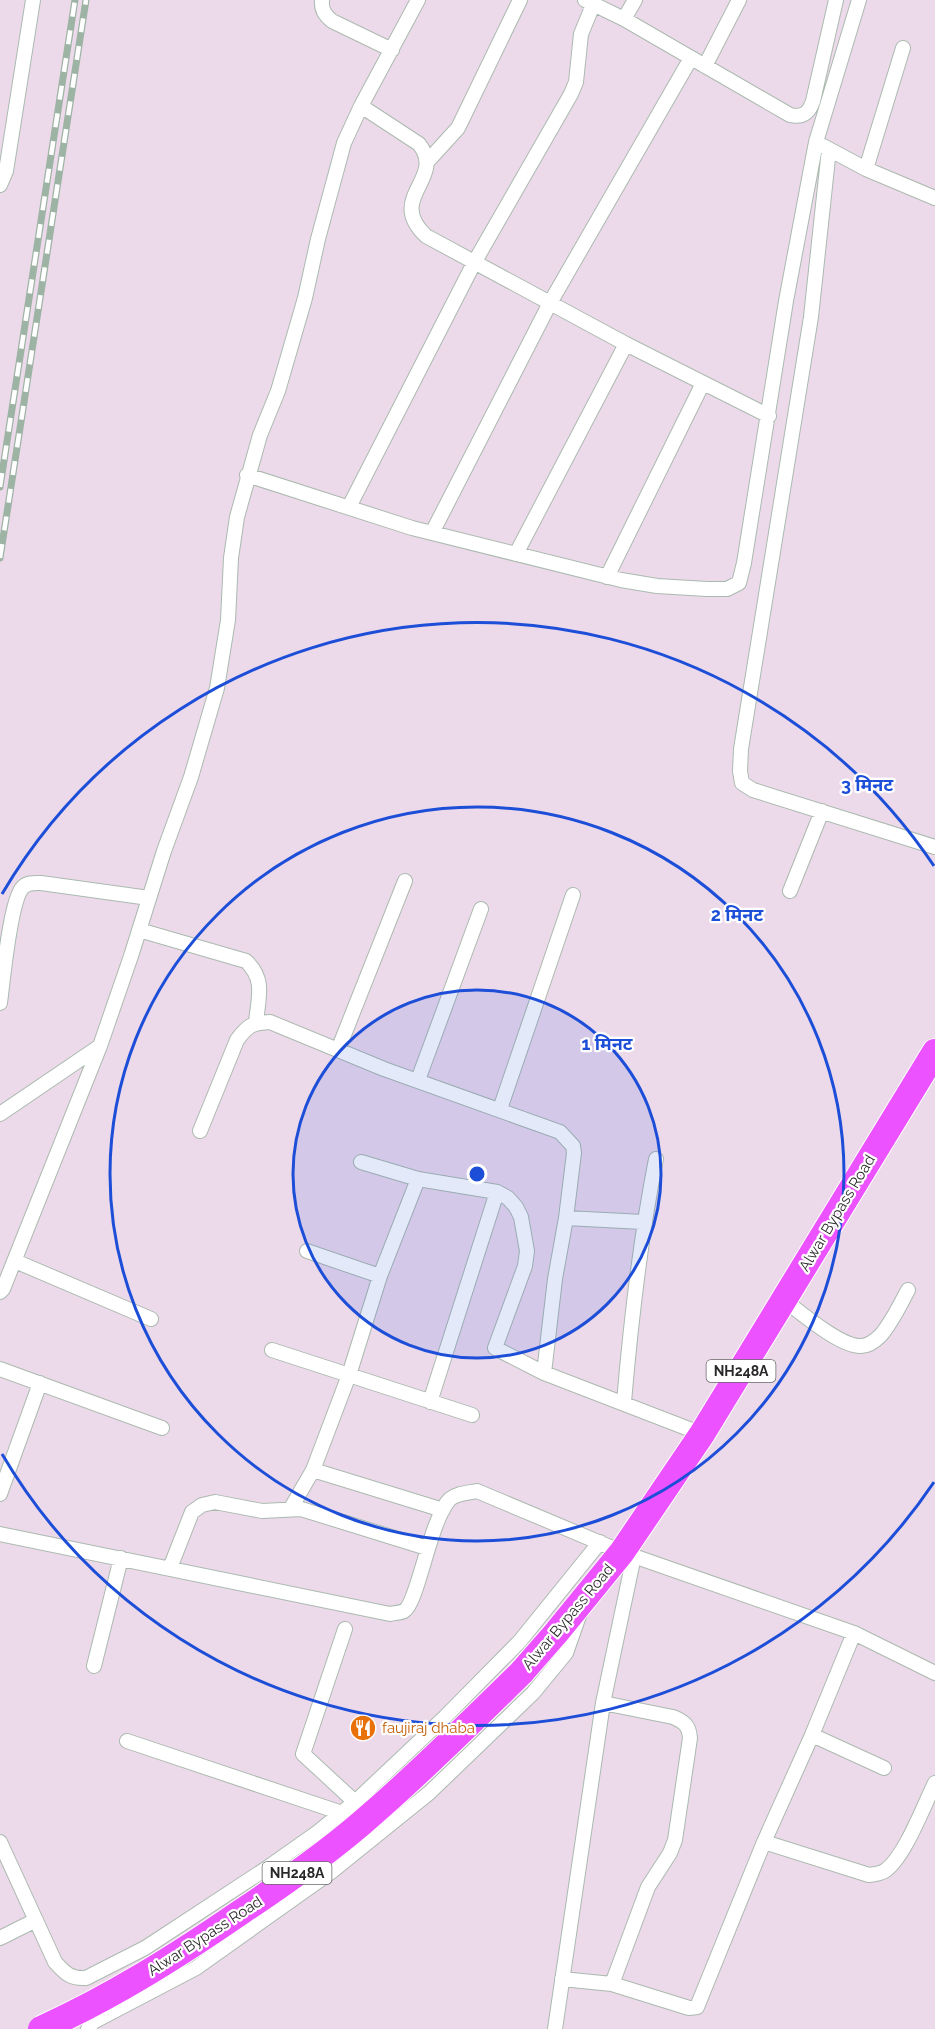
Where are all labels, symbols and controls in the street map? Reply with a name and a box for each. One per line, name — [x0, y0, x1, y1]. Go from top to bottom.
text: 3 मिनट — [841, 774, 893, 795]
text: 2 मिनट — [711, 904, 763, 925]
text: 1 मिनट — [582, 1033, 633, 1054]
street label: Alwar Bypass Road — [795, 1152, 879, 1274]
centre of rings — [467, 1164, 487, 1184]
road number: NH248A — [706, 1360, 776, 1382]
street label: Alwar Bypass Road — [518, 1560, 618, 1674]
restaurant icon: faujiraj dhaba — [348, 1713, 378, 1743]
place label: faujiraj dhaba — [382, 1719, 475, 1737]
road number: NH248A — [262, 1862, 332, 1884]
street label: Alwar Bypass Road — [144, 1892, 266, 1980]

